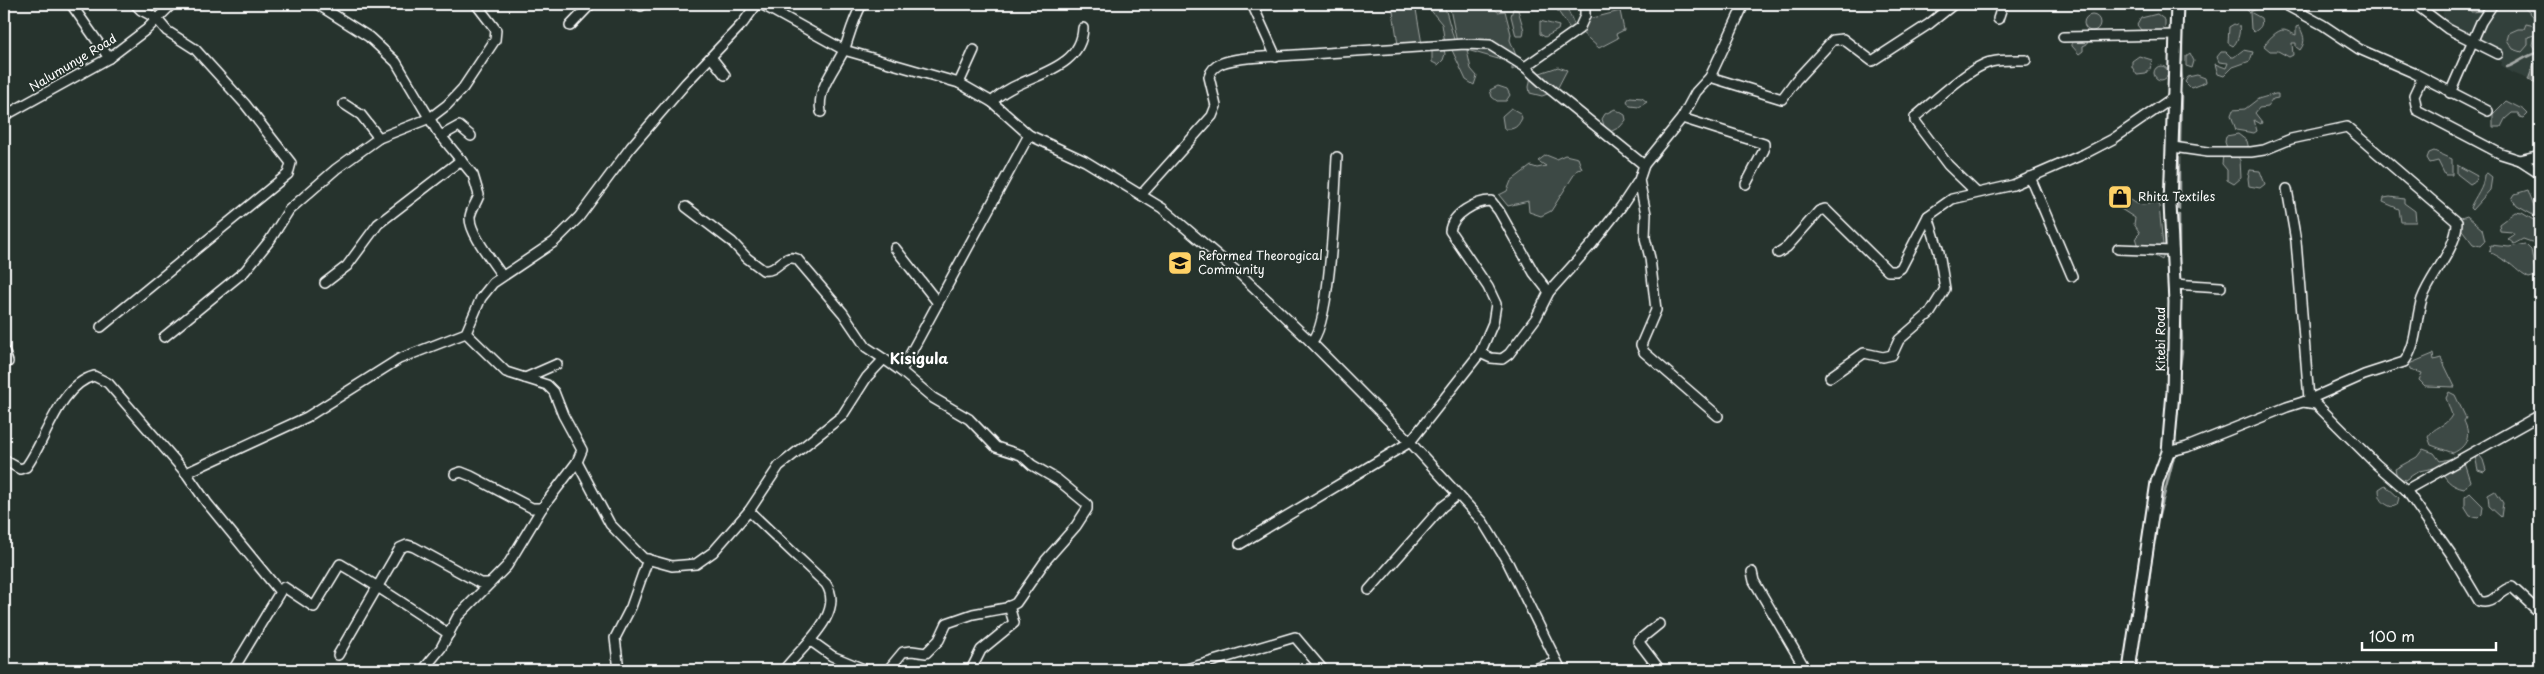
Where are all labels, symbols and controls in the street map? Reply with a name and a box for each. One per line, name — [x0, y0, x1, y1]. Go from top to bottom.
street label: Nalumunye Road — [25, 29, 119, 95]
shop icon: Rhita Textiles — [2107, 184, 2133, 210]
place label: Rhita Textiles — [2138, 187, 2216, 205]
place label: Reformed Theorogical Community — [1198, 246, 1323, 278]
school or university icon: Reformed Theorogical Community — [1167, 250, 1193, 276]
street label: Kitebi Road — [2151, 307, 2169, 371]
district label: Kisigula — [890, 346, 948, 369]
scale bar — [2362, 619, 2495, 651]
text: 100 m — [2369, 624, 2415, 647]

